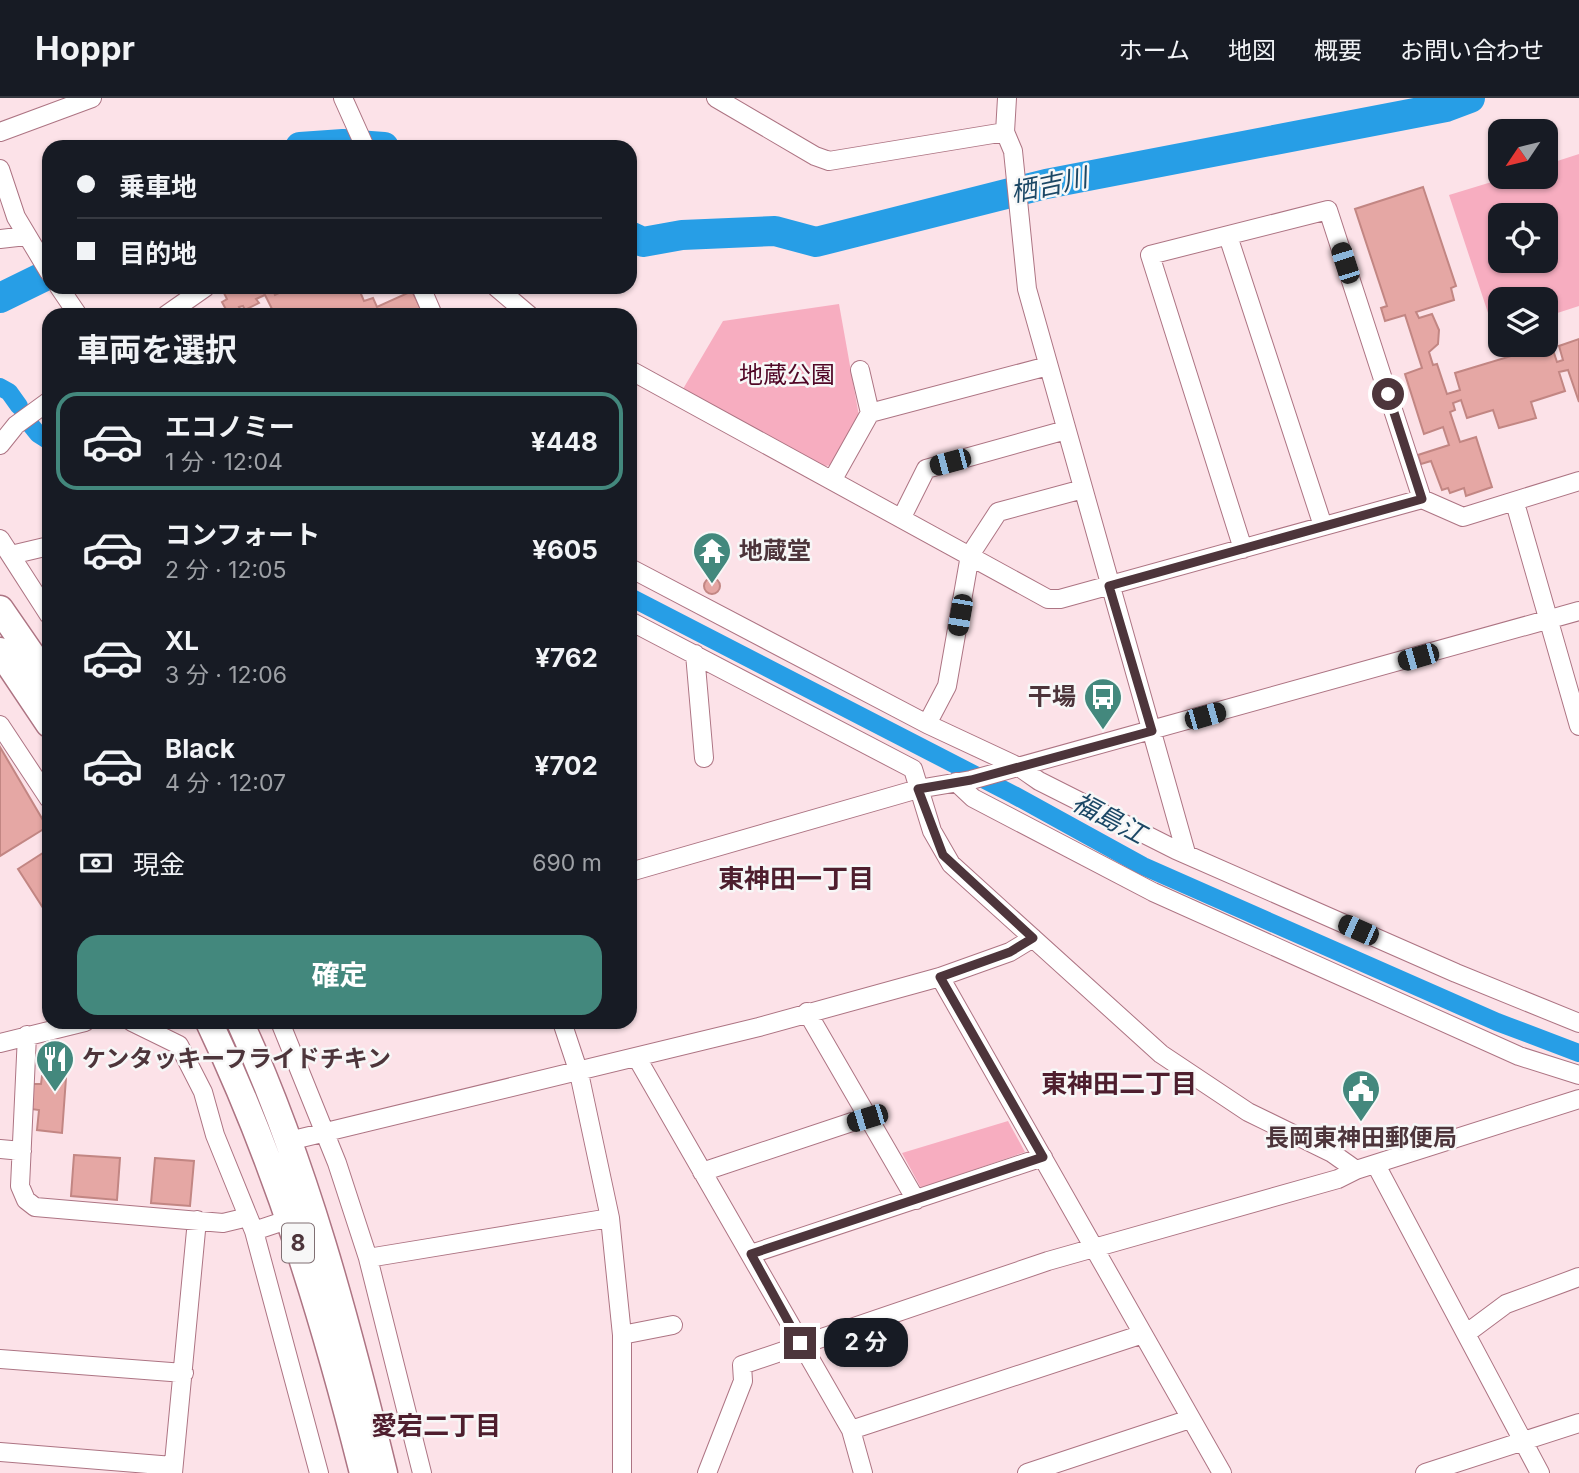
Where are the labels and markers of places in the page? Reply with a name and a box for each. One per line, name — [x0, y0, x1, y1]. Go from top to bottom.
temple icon: 地蔵堂 — [691, 530, 733, 585]
place label: 地蔵堂 — [739, 536, 811, 565]
bus stop icon: 干場 — [1082, 676, 1124, 731]
place label: 干場 — [1028, 682, 1076, 711]
restaurant icon: ケンタッキーフライドチキン — [34, 1038, 76, 1093]
place label: ケンタッキーフライドチキン — [82, 1044, 391, 1073]
public building icon: 長岡東神田郵便局 — [1340, 1068, 1382, 1123]
place label: 長岡東神田郵便局 — [1265, 1123, 1457, 1152]

